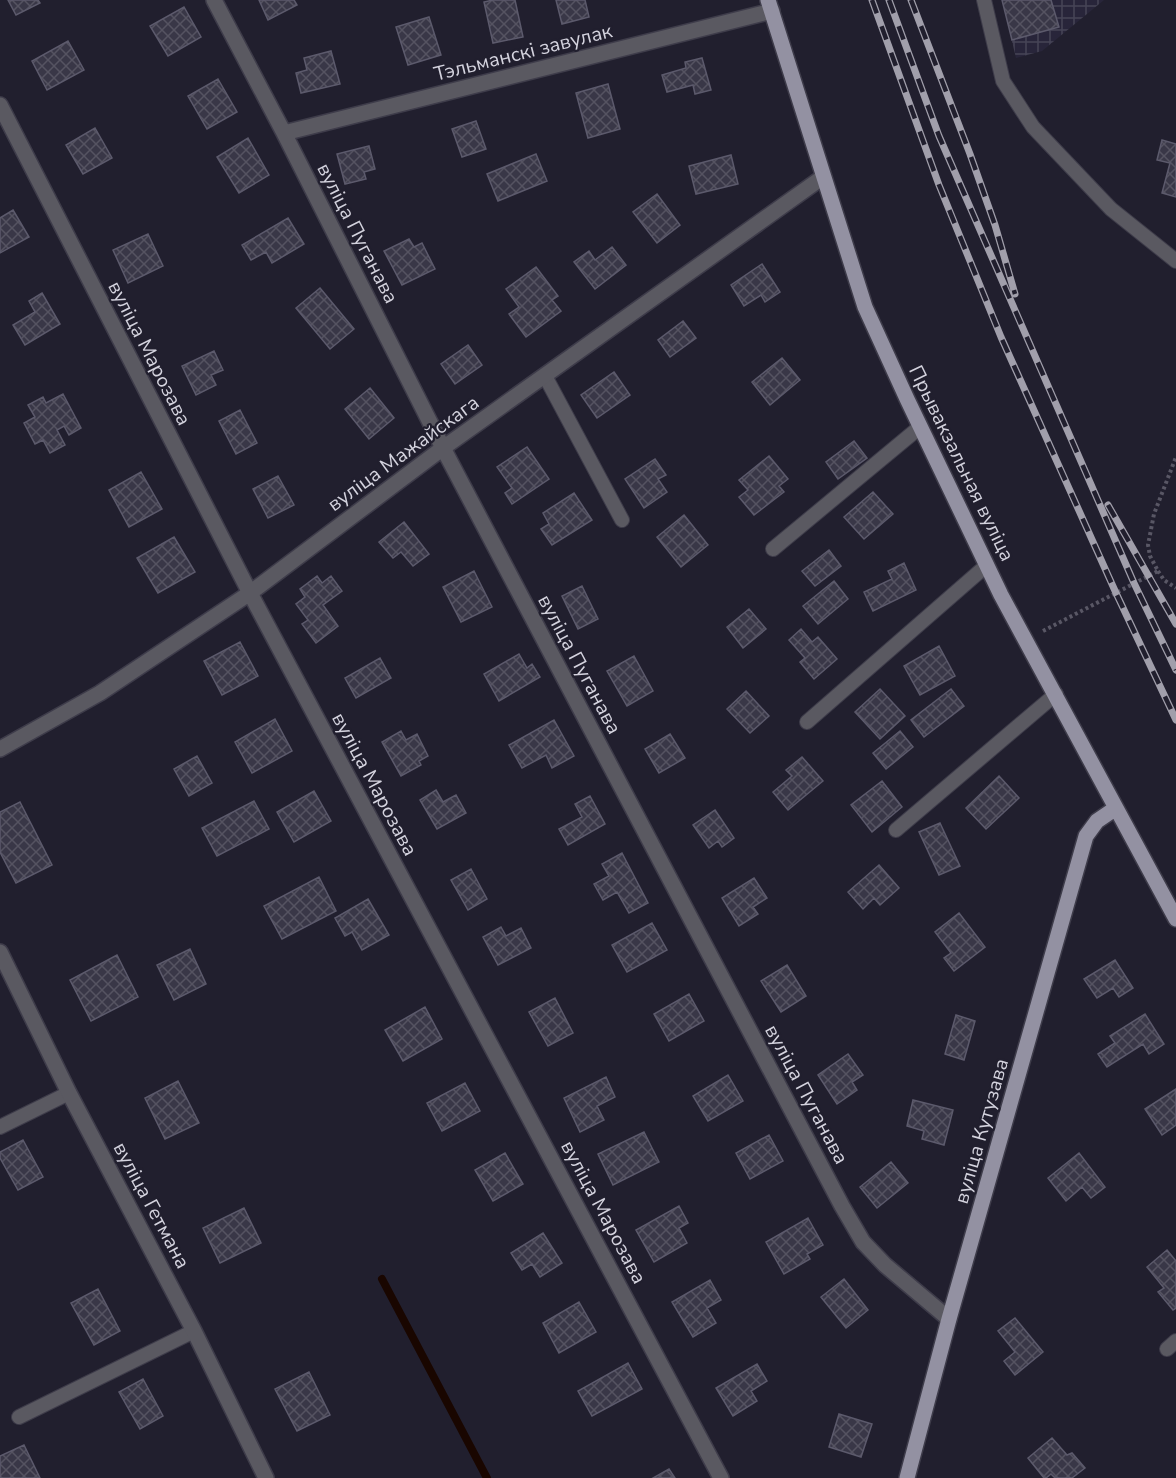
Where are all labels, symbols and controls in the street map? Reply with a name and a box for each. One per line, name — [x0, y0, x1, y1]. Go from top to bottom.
street label: Тэльманскі завулак — [431, 17, 615, 88]
street label: вуліца Пуганава — [310, 158, 405, 308]
street label: вуліца Марозава — [102, 276, 198, 430]
street label: Прывакзальная вуліца — [902, 361, 1021, 566]
street label: вуліца Мажайскага — [322, 389, 485, 518]
street label: вуліца Пуганава — [531, 590, 628, 739]
street label: вуліца Марозава — [325, 708, 424, 861]
street label: вуліца Пуганава — [758, 1020, 855, 1169]
street label: вуліца Кутузава — [948, 1055, 1015, 1207]
street label: вуліца Марозава — [554, 1136, 653, 1289]
street label: вуліца Гетмана — [107, 1137, 196, 1273]

